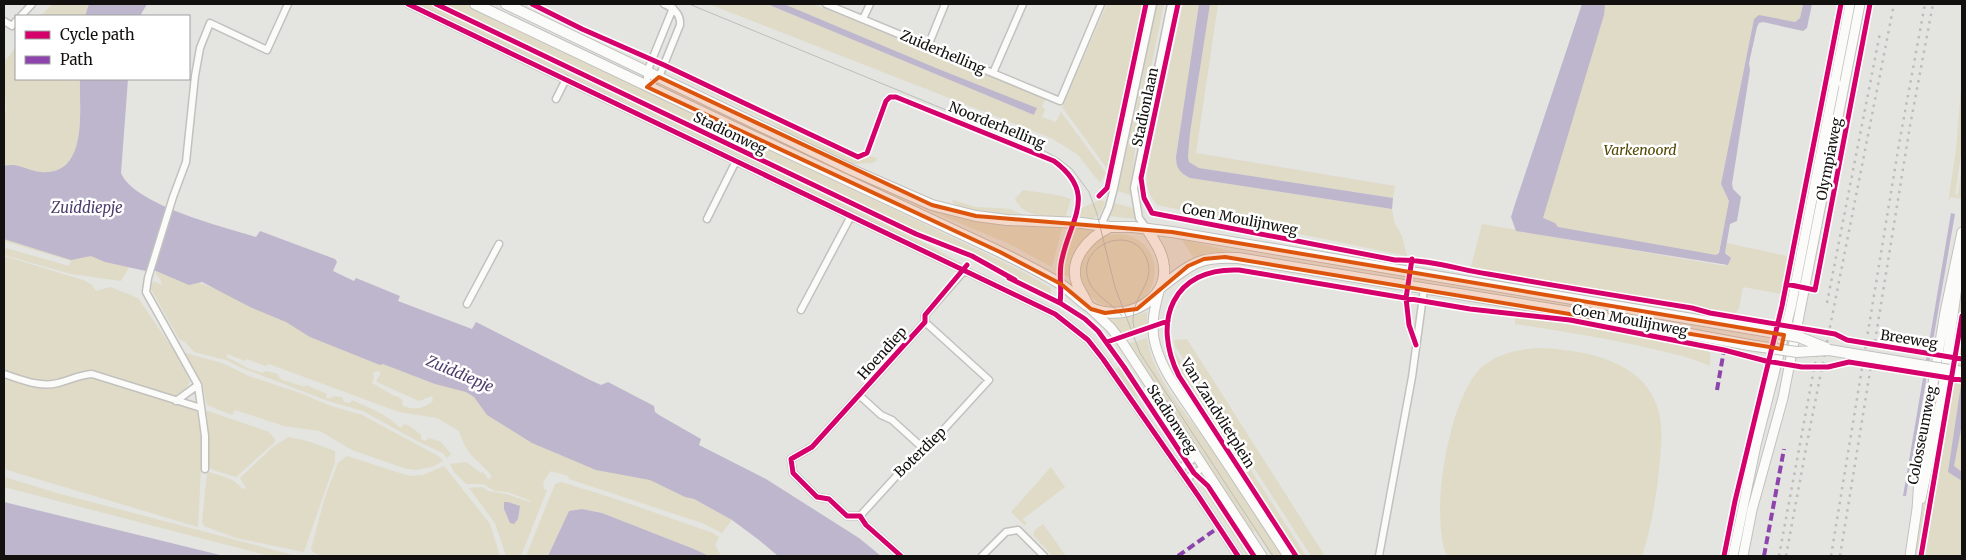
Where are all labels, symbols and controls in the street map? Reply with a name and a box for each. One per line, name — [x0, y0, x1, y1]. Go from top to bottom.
legend — [15, 15, 190, 80]
text: Cycle path — [60, 25, 135, 44]
street label: Zuiderhelling — [898, 26, 989, 78]
text: Path — [60, 50, 93, 69]
street label: Stadionlaan — [1128, 66, 1162, 148]
street label: Noorderhelling — [946, 97, 1048, 153]
street label: Stadionweg — [691, 108, 770, 159]
street label: Olympiaweg — [1812, 116, 1846, 202]
park label: Varkenoord — [1603, 141, 1677, 159]
water label: Zuiddiepje — [50, 198, 123, 217]
street label: Coen Moulijnweg — [1181, 199, 1300, 239]
street label: Coen Moulijnweg — [1571, 300, 1690, 340]
street label: Hoendiep — [854, 323, 911, 383]
street label: Breeweg — [1879, 326, 1940, 352]
water label: Zuiddiepje — [423, 350, 497, 396]
street label: Van Zandvlietplein — [1176, 354, 1259, 471]
street label: Stadionweg — [1143, 381, 1201, 457]
street label: Colosseumweg — [1904, 383, 1941, 486]
street label: Boterdiep — [890, 423, 950, 481]

